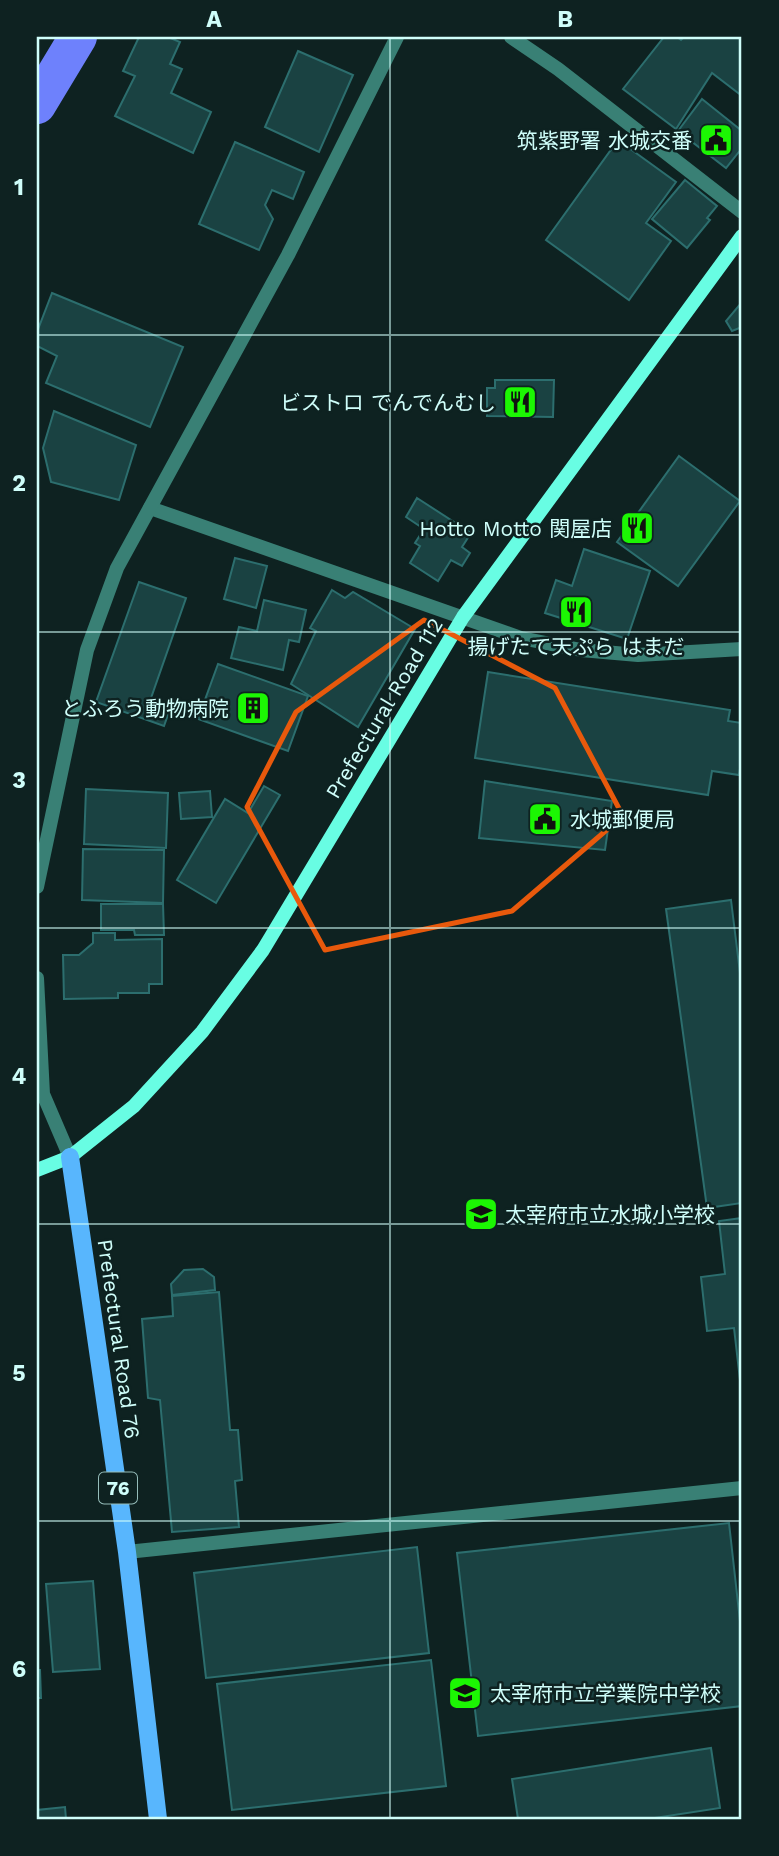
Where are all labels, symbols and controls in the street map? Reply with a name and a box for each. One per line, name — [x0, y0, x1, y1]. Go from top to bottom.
text: A — [206, 6, 222, 33]
text: B — [557, 6, 573, 33]
public building icon: 筑紫野署 水城交番 — [697, 121, 735, 159]
place label: 筑紫野署 水城交番 — [517, 128, 692, 153]
text: 1 — [14, 174, 24, 201]
restaurant icon: ビストロ でんでんむし — [501, 383, 539, 421]
place label: ビストロ でんでんむし — [280, 390, 496, 415]
text: 2 — [12, 470, 26, 497]
restaurant icon: Hotto Motto 関屋店 — [618, 509, 656, 547]
place label: Hotto Motto 関屋店 — [419, 516, 612, 541]
restaurant icon: 揚げたて天ぷら はまだ — [557, 593, 595, 631]
street label: Prefectural Road 112 — [320, 613, 448, 803]
place label: 揚げたて天ぷら はまだ — [467, 634, 685, 659]
building icon: とふろう動物病院 — [234, 689, 272, 727]
place label: とふろう動物病院 — [61, 696, 229, 721]
text: 3 — [12, 767, 26, 794]
public building icon: 水城郵便局 — [526, 800, 564, 838]
place label: 水城郵便局 — [570, 807, 675, 832]
text: 4 — [12, 1063, 27, 1090]
school or university icon: 太宰府市立水城小学校 — [462, 1195, 500, 1233]
place label: 太宰府市立水城小学校 — [505, 1202, 715, 1227]
street label: Prefectural Road 76 — [93, 1238, 145, 1440]
text: 5 — [12, 1360, 26, 1387]
road number: 76 — [99, 1472, 137, 1504]
text: 6 — [12, 1656, 26, 1683]
school or university icon: 太宰府市立学業院中学校 — [446, 1674, 484, 1712]
place label: 太宰府市立学業院中学校 — [490, 1681, 721, 1706]

